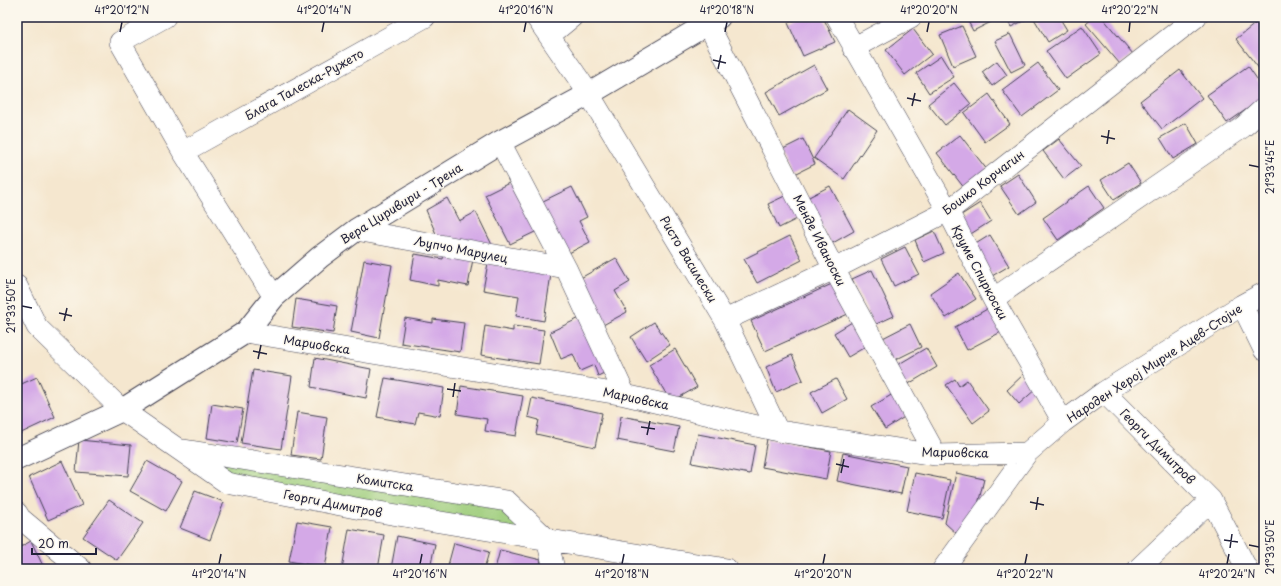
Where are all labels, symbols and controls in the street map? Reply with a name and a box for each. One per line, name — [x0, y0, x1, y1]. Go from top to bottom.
text: 41°20'12"N — [95, 2, 150, 17]
text: 41°20'14"N — [297, 2, 351, 17]
text: 41°20'16"N — [499, 2, 554, 17]
text: 41°20'18"N — [700, 2, 754, 17]
text: 41°20'20"N — [900, 2, 958, 17]
text: 41°20'22"N — [1102, 2, 1159, 17]
street label: Блага Талеска-Ружето — [241, 44, 367, 124]
text: 21°33'45"E — [1262, 140, 1277, 194]
street label: Бошко Корчагин — [938, 145, 1028, 219]
street label: Вера Циривири - Трена — [337, 158, 466, 248]
street label: Менде Иваноски — [789, 191, 851, 289]
street label: Ристо Василески — [656, 212, 722, 306]
street label: Круме Спиркоски — [947, 221, 1013, 323]
street label: Љупчо Марулец — [412, 231, 510, 267]
text: 21°33'50"E — [3, 278, 18, 334]
street label: Народен Херој Мирче Ацев-Стојче — [1063, 299, 1245, 427]
street label: Мариовска — [282, 330, 352, 358]
street label: Мариовска — [601, 382, 671, 414]
street label: Георги Димитров — [1116, 404, 1200, 488]
street label: Мариовска — [921, 442, 989, 462]
street label: Комитска — [355, 469, 415, 495]
street label: Георги Димитров — [282, 485, 384, 521]
text: 21°33'50"E — [1262, 519, 1277, 575]
scale bar — [32, 530, 96, 556]
text: 20 m — [38, 534, 69, 552]
text: 41°20'14"N — [192, 566, 246, 581]
text: 41°20'16"N — [393, 566, 448, 581]
text: 41°20'18"N — [595, 566, 649, 581]
text: 41°20'20"N — [794, 566, 852, 581]
text: 41°20'22"N — [997, 566, 1054, 581]
text: 41°20'24"N — [1199, 566, 1256, 581]

